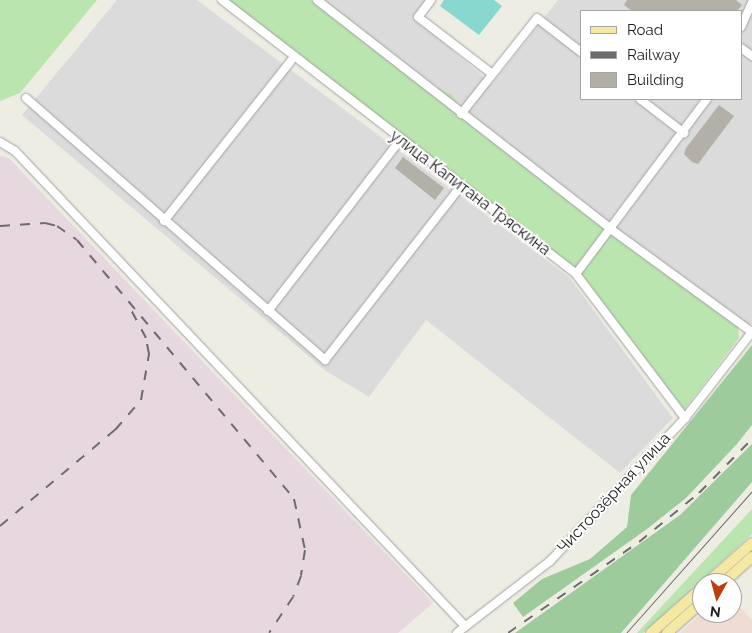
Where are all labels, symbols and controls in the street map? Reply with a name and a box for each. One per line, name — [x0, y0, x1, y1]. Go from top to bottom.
legend — [580, 10, 742, 100]
text: Road — [627, 21, 663, 39]
text: Railway — [627, 46, 680, 64]
text: Building — [627, 71, 684, 89]
street label: улица Капитана Тряскина — [386, 126, 554, 260]
street label: Чистоозёрная улица — [553, 429, 675, 557]
north arrow — [692, 573, 742, 623]
text: N — [709, 603, 722, 620]

